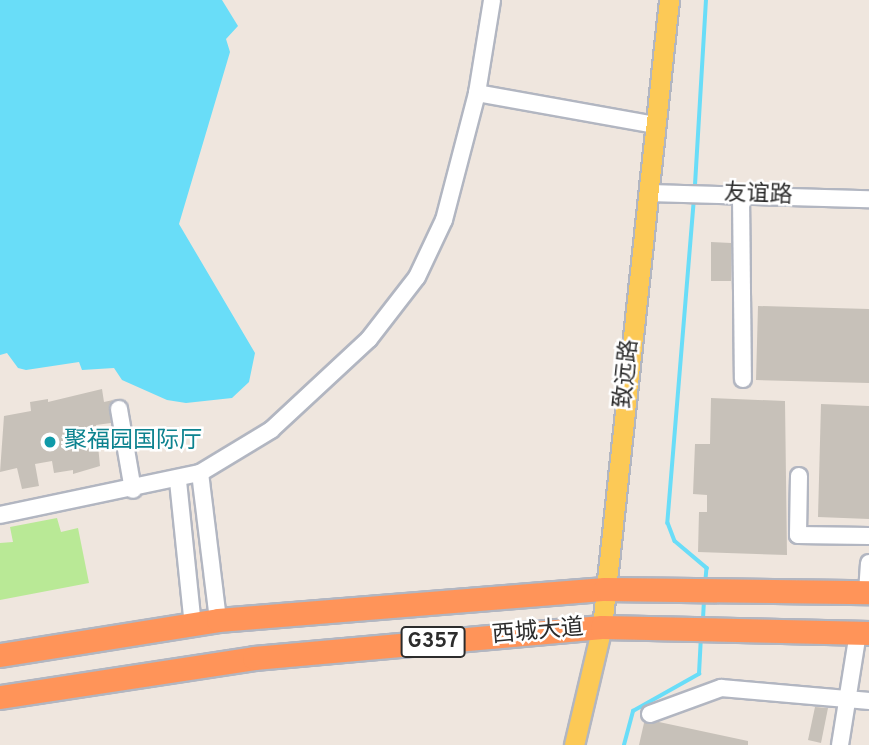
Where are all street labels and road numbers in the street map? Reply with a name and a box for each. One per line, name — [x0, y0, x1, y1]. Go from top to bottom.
street label: 友谊路 — [723, 181, 793, 211]
street label: 致远路 — [611, 338, 645, 410]
street label: 西城大道 — [491, 615, 585, 651]
road number: G357 — [400, 624, 466, 660]

